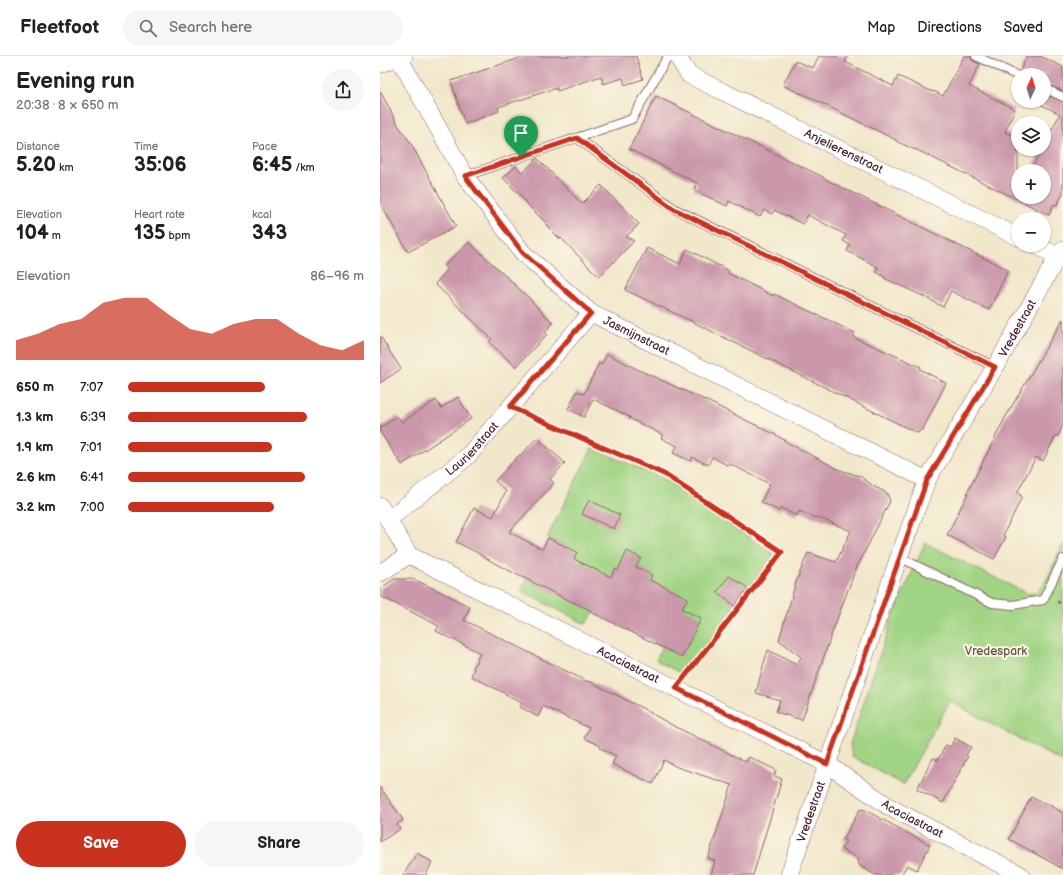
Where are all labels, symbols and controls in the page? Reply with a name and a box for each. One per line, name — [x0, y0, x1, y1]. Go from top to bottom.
search box — [123, 10, 403, 46]
text: Fleetfoot — [20, 16, 99, 39]
icon: search — [137, 17, 159, 39]
text: Search here — [169, 18, 252, 37]
text: Map — [867, 19, 895, 36]
text: Directions — [917, 19, 982, 36]
text: Saved — [1004, 19, 1043, 36]
text: Evening run — [16, 68, 135, 95]
north arrow — [1011, 68, 1051, 108]
map controls — [1011, 68, 1051, 252]
button: share — [322, 69, 364, 111]
text: 20:38 · 8 × 650 m — [16, 97, 119, 113]
pin — [504, 116, 538, 157]
button: layers — [1011, 116, 1051, 156]
icon: arrive — [510, 122, 532, 144]
street label: Anjelierenstraat — [802, 126, 886, 177]
text: Distance — [16, 140, 60, 153]
text: Time — [134, 140, 158, 153]
text: Pace — [252, 140, 277, 153]
text: 5.20 — [16, 153, 56, 177]
text: 35:06 — [134, 153, 187, 177]
text: 6:45 — [252, 153, 292, 177]
text: km — [56, 161, 74, 174]
text: /km — [292, 161, 315, 174]
button: + — [1011, 164, 1051, 204]
text: Elevation — [16, 208, 62, 221]
text: Heart rate — [134, 208, 185, 221]
text: kcal — [252, 208, 272, 221]
button: − — [1011, 212, 1051, 252]
text: 104 — [16, 221, 49, 245]
text: 135 — [134, 221, 166, 245]
text: 343 — [252, 221, 287, 245]
text: m — [49, 229, 61, 242]
text: bpm — [166, 229, 190, 242]
text: Elevation — [16, 268, 70, 284]
text: 86–96 m — [310, 268, 364, 284]
street label: Vredestraat — [996, 297, 1040, 360]
street label: Jasmijnstraat — [601, 313, 672, 359]
text: 650 m — [16, 379, 54, 395]
text: 7:07 — [80, 379, 103, 395]
text: 1.3 km — [16, 409, 53, 425]
text: 6:39 — [80, 409, 106, 425]
street label: Laurierstraat — [443, 419, 502, 479]
text: 1.9 km — [16, 439, 53, 455]
text: 7:01 — [80, 439, 102, 455]
text: 2.6 km — [16, 469, 56, 485]
text: 6:41 — [80, 469, 104, 485]
text: 3.2 km — [16, 499, 56, 515]
text: 7:00 — [80, 499, 104, 515]
street label: Acaciastraat — [595, 643, 662, 687]
park label: Vredespark — [965, 644, 1027, 659]
street label: Vredestraat — [794, 779, 829, 844]
street label: Acaciastraat — [879, 797, 946, 842]
button: Save — [16, 821, 186, 867]
button: Share — [194, 821, 364, 867]

